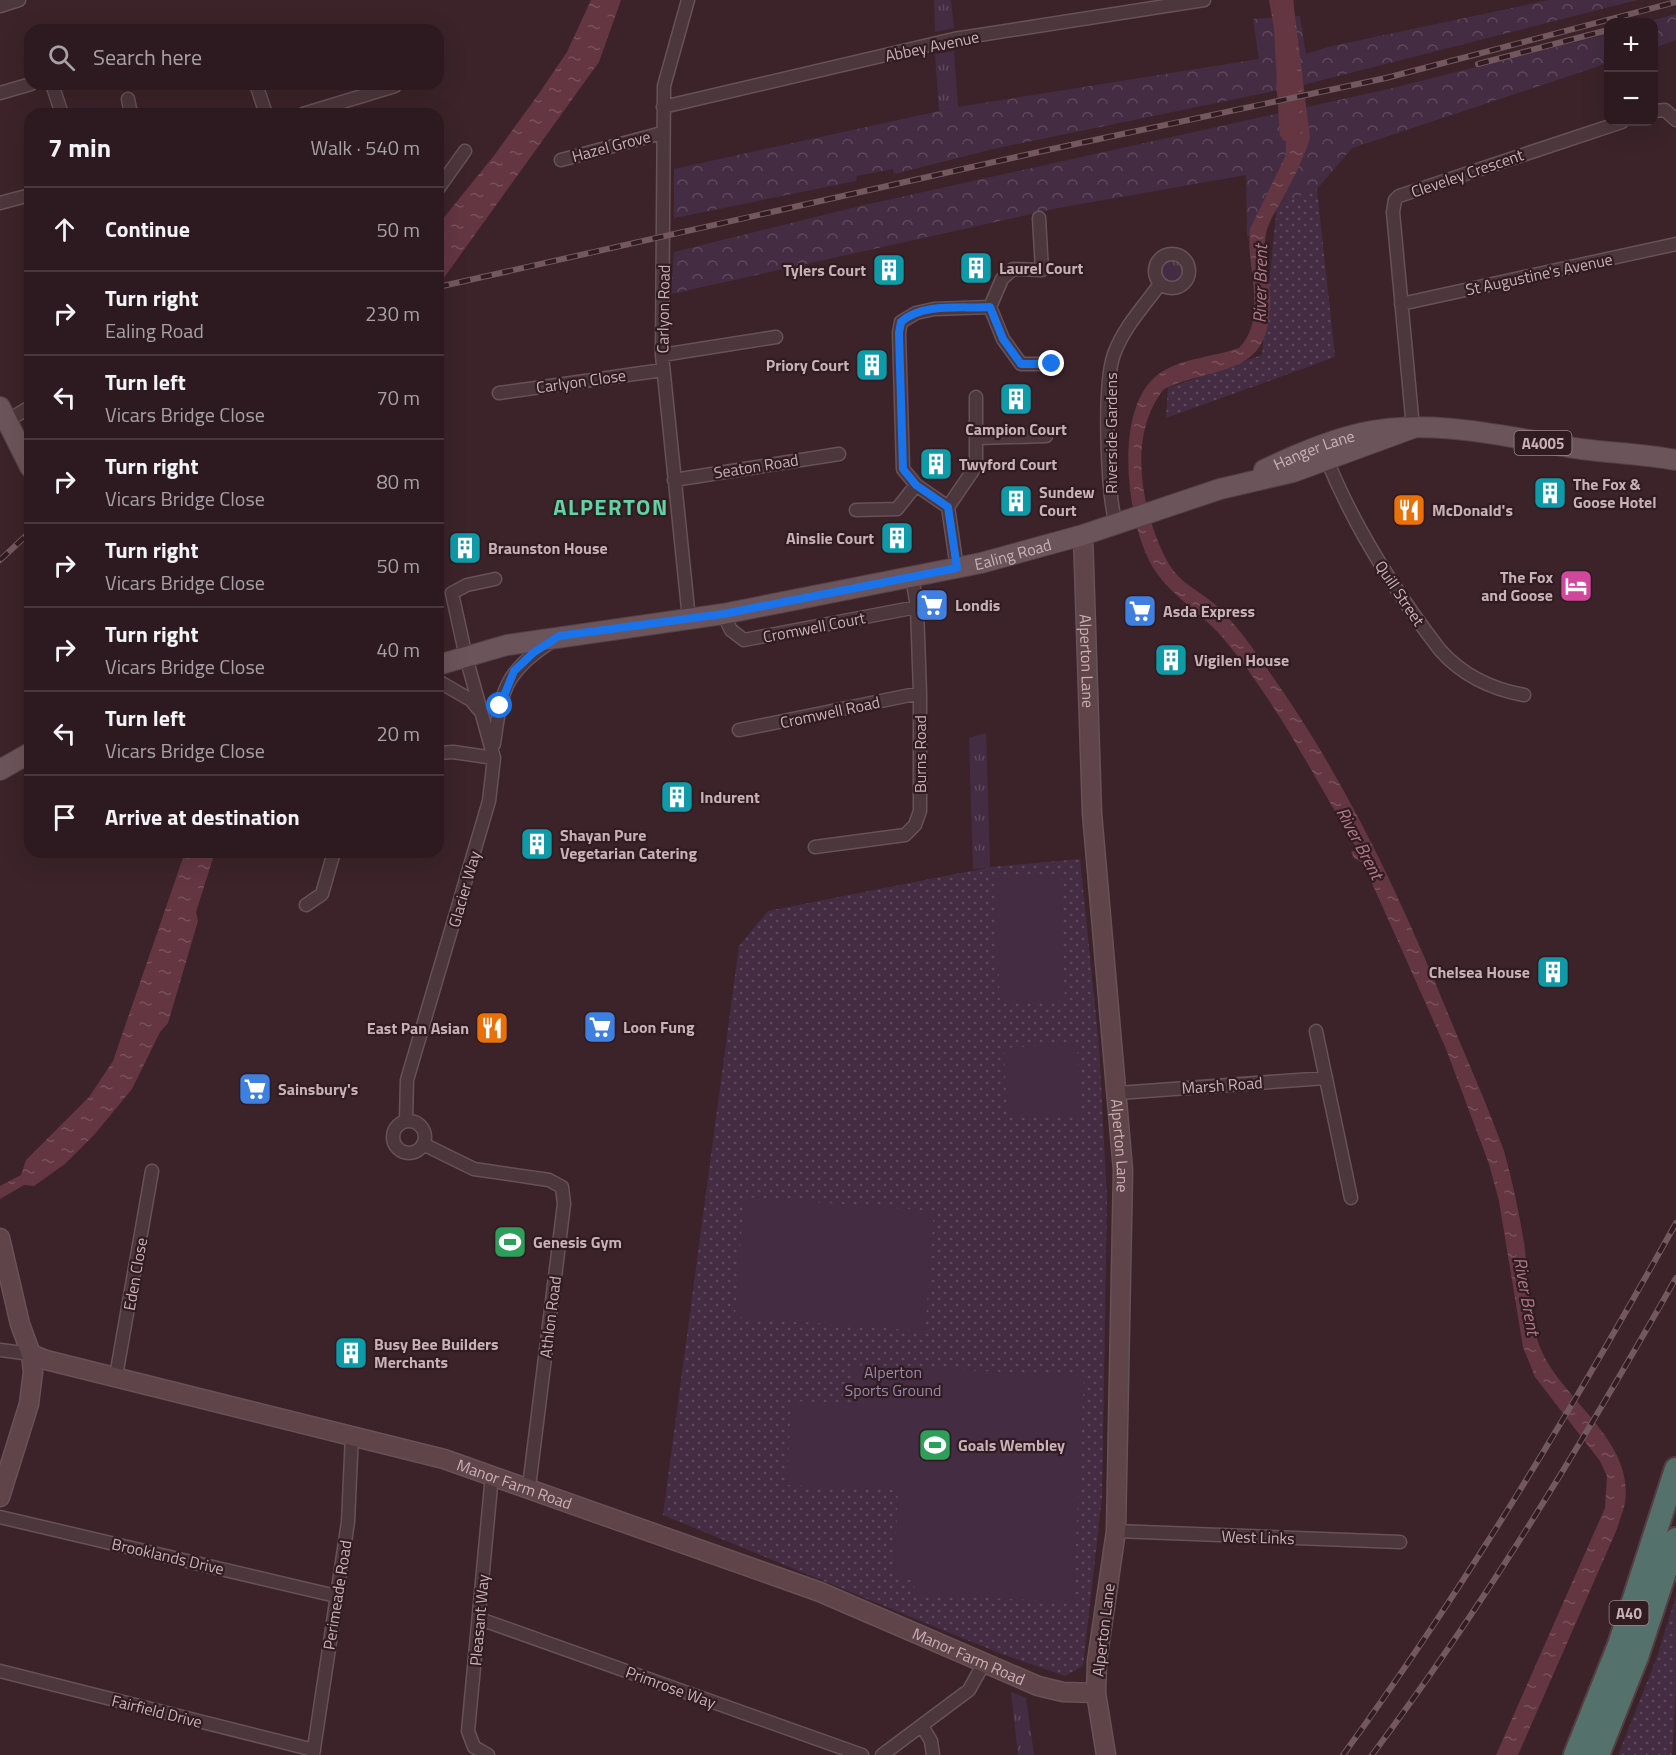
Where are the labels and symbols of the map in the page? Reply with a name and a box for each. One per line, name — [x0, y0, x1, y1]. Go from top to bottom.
street label: Abbey Avenue — [883, 24, 981, 68]
street label: Hazel Grove — [569, 124, 653, 168]
street label: Cleveley Crescent — [1408, 142, 1527, 203]
water label: River Brent — [1246, 242, 1274, 324]
street label: St Augustine's Avenue — [1463, 247, 1615, 301]
building icon: Laurel Court — [958, 250, 994, 286]
building icon: Tylers Court — [871, 252, 907, 288]
place label: Laurel Court — [999, 256, 1083, 280]
place label: Tylers Court — [783, 258, 866, 282]
street label: Carlyon Road — [650, 264, 676, 354]
building icon: Priory Court — [854, 347, 890, 383]
route end — [1038, 350, 1064, 376]
place label: Priory Court — [766, 353, 849, 377]
street label: Carlyon Close — [535, 363, 627, 399]
street label: Riverside Gardens — [1099, 372, 1123, 494]
building icon: Campion Court — [998, 381, 1034, 417]
place label: Campion Court — [965, 417, 1067, 441]
street label: Hanger Lane — [1269, 423, 1357, 476]
road number: A4005 — [1514, 431, 1572, 455]
building icon: Twyford Court — [918, 446, 954, 482]
street label: Seaton Road — [712, 447, 800, 485]
place label: Twyford Court — [959, 452, 1057, 476]
place label: The Fox & Goose Hotel — [1573, 472, 1657, 514]
building icon: The Fox & Goose Hotel — [1532, 475, 1568, 511]
place label: Sundew Court — [1039, 480, 1095, 522]
building icon: Sundew Court — [998, 483, 1034, 519]
district label: ALPERTON — [553, 490, 669, 524]
restaurant icon: McDonald's — [1391, 492, 1427, 528]
place label: McDonald's — [1432, 498, 1513, 522]
building icon: Ainslie Court — [879, 520, 915, 556]
place label: Ainslie Court — [786, 526, 874, 550]
building icon: Braunston House — [447, 530, 483, 566]
street label: Ealing Road — [972, 532, 1054, 576]
place label: Braunston House — [488, 536, 608, 560]
street label: Quill Street — [1369, 555, 1431, 631]
place label: The Fox and Goose — [1481, 565, 1553, 607]
hotel icon: The Fox and Goose — [1558, 568, 1594, 604]
supermarket icon: Londis — [914, 587, 950, 623]
place label: Londis — [955, 593, 1000, 617]
supermarket icon: Asda Express — [1122, 593, 1158, 629]
place label: Asda Express — [1163, 599, 1255, 623]
street label: Cromwell Court — [761, 605, 867, 649]
street label: Alperton Lane — [1074, 614, 1101, 708]
building icon: Vigilen House — [1153, 642, 1189, 678]
place label: Vigilen House — [1194, 648, 1289, 672]
street label: Cromwell Road — [778, 690, 882, 734]
route start — [486, 692, 512, 718]
street label: Burns Road — [908, 715, 932, 793]
building icon: Indurent — [659, 779, 695, 815]
place label: Indurent — [700, 785, 760, 809]
water label: River Brent — [1330, 802, 1391, 886]
place label: Shayan Pure Vegetarian Catering — [560, 823, 697, 865]
building icon: Shayan Pure Vegetarian Catering — [519, 826, 555, 862]
street label: Glacier Way — [442, 848, 486, 930]
building icon: Chelsea House — [1535, 954, 1571, 990]
place label: Chelsea House — [1429, 960, 1530, 984]
supermarket icon: Loon Fung — [582, 1009, 618, 1045]
restaurant icon: East Pan Asian — [474, 1010, 510, 1046]
place label: Loon Fung — [623, 1015, 695, 1039]
place label: East Pan Asian — [367, 1016, 469, 1040]
street label: Marsh Road — [1181, 1070, 1263, 1100]
supermarket icon: Sainsbury's — [237, 1071, 273, 1107]
place label: Sainsbury's — [278, 1077, 358, 1101]
street label: Alperton Lane — [1105, 1098, 1135, 1193]
sports icon: Genesis Gym — [492, 1224, 528, 1260]
place label: Genesis Gym — [533, 1230, 622, 1254]
street label: Eden Close — [117, 1236, 153, 1312]
water label: River Brent — [1507, 1255, 1548, 1339]
street label: Athlon Road — [533, 1275, 567, 1359]
place label: Busy Bee Builders Merchants — [374, 1332, 499, 1374]
building icon: Busy Bee Builders Merchants — [333, 1335, 369, 1371]
park label: Alperton Sports Ground — [845, 1360, 941, 1402]
sports icon: Goals Wembley — [917, 1427, 953, 1463]
place label: Goals Wembley — [958, 1433, 1065, 1457]
street label: Manor Farm Road — [454, 1452, 575, 1515]
street label: West Links — [1221, 1524, 1295, 1550]
street label: Brooklands Drive — [110, 1531, 226, 1581]
street label: Perimeade Road — [316, 1538, 358, 1652]
street label: Pleasant Way — [463, 1573, 495, 1667]
street label: Alperton Lane — [1085, 1582, 1121, 1678]
road number: A40 — [1610, 1601, 1648, 1625]
street label: Manor Farm Road — [909, 1621, 1029, 1691]
street label: Primrose Way — [623, 1660, 720, 1715]
street label: Fairfield Drive — [109, 1688, 205, 1734]

